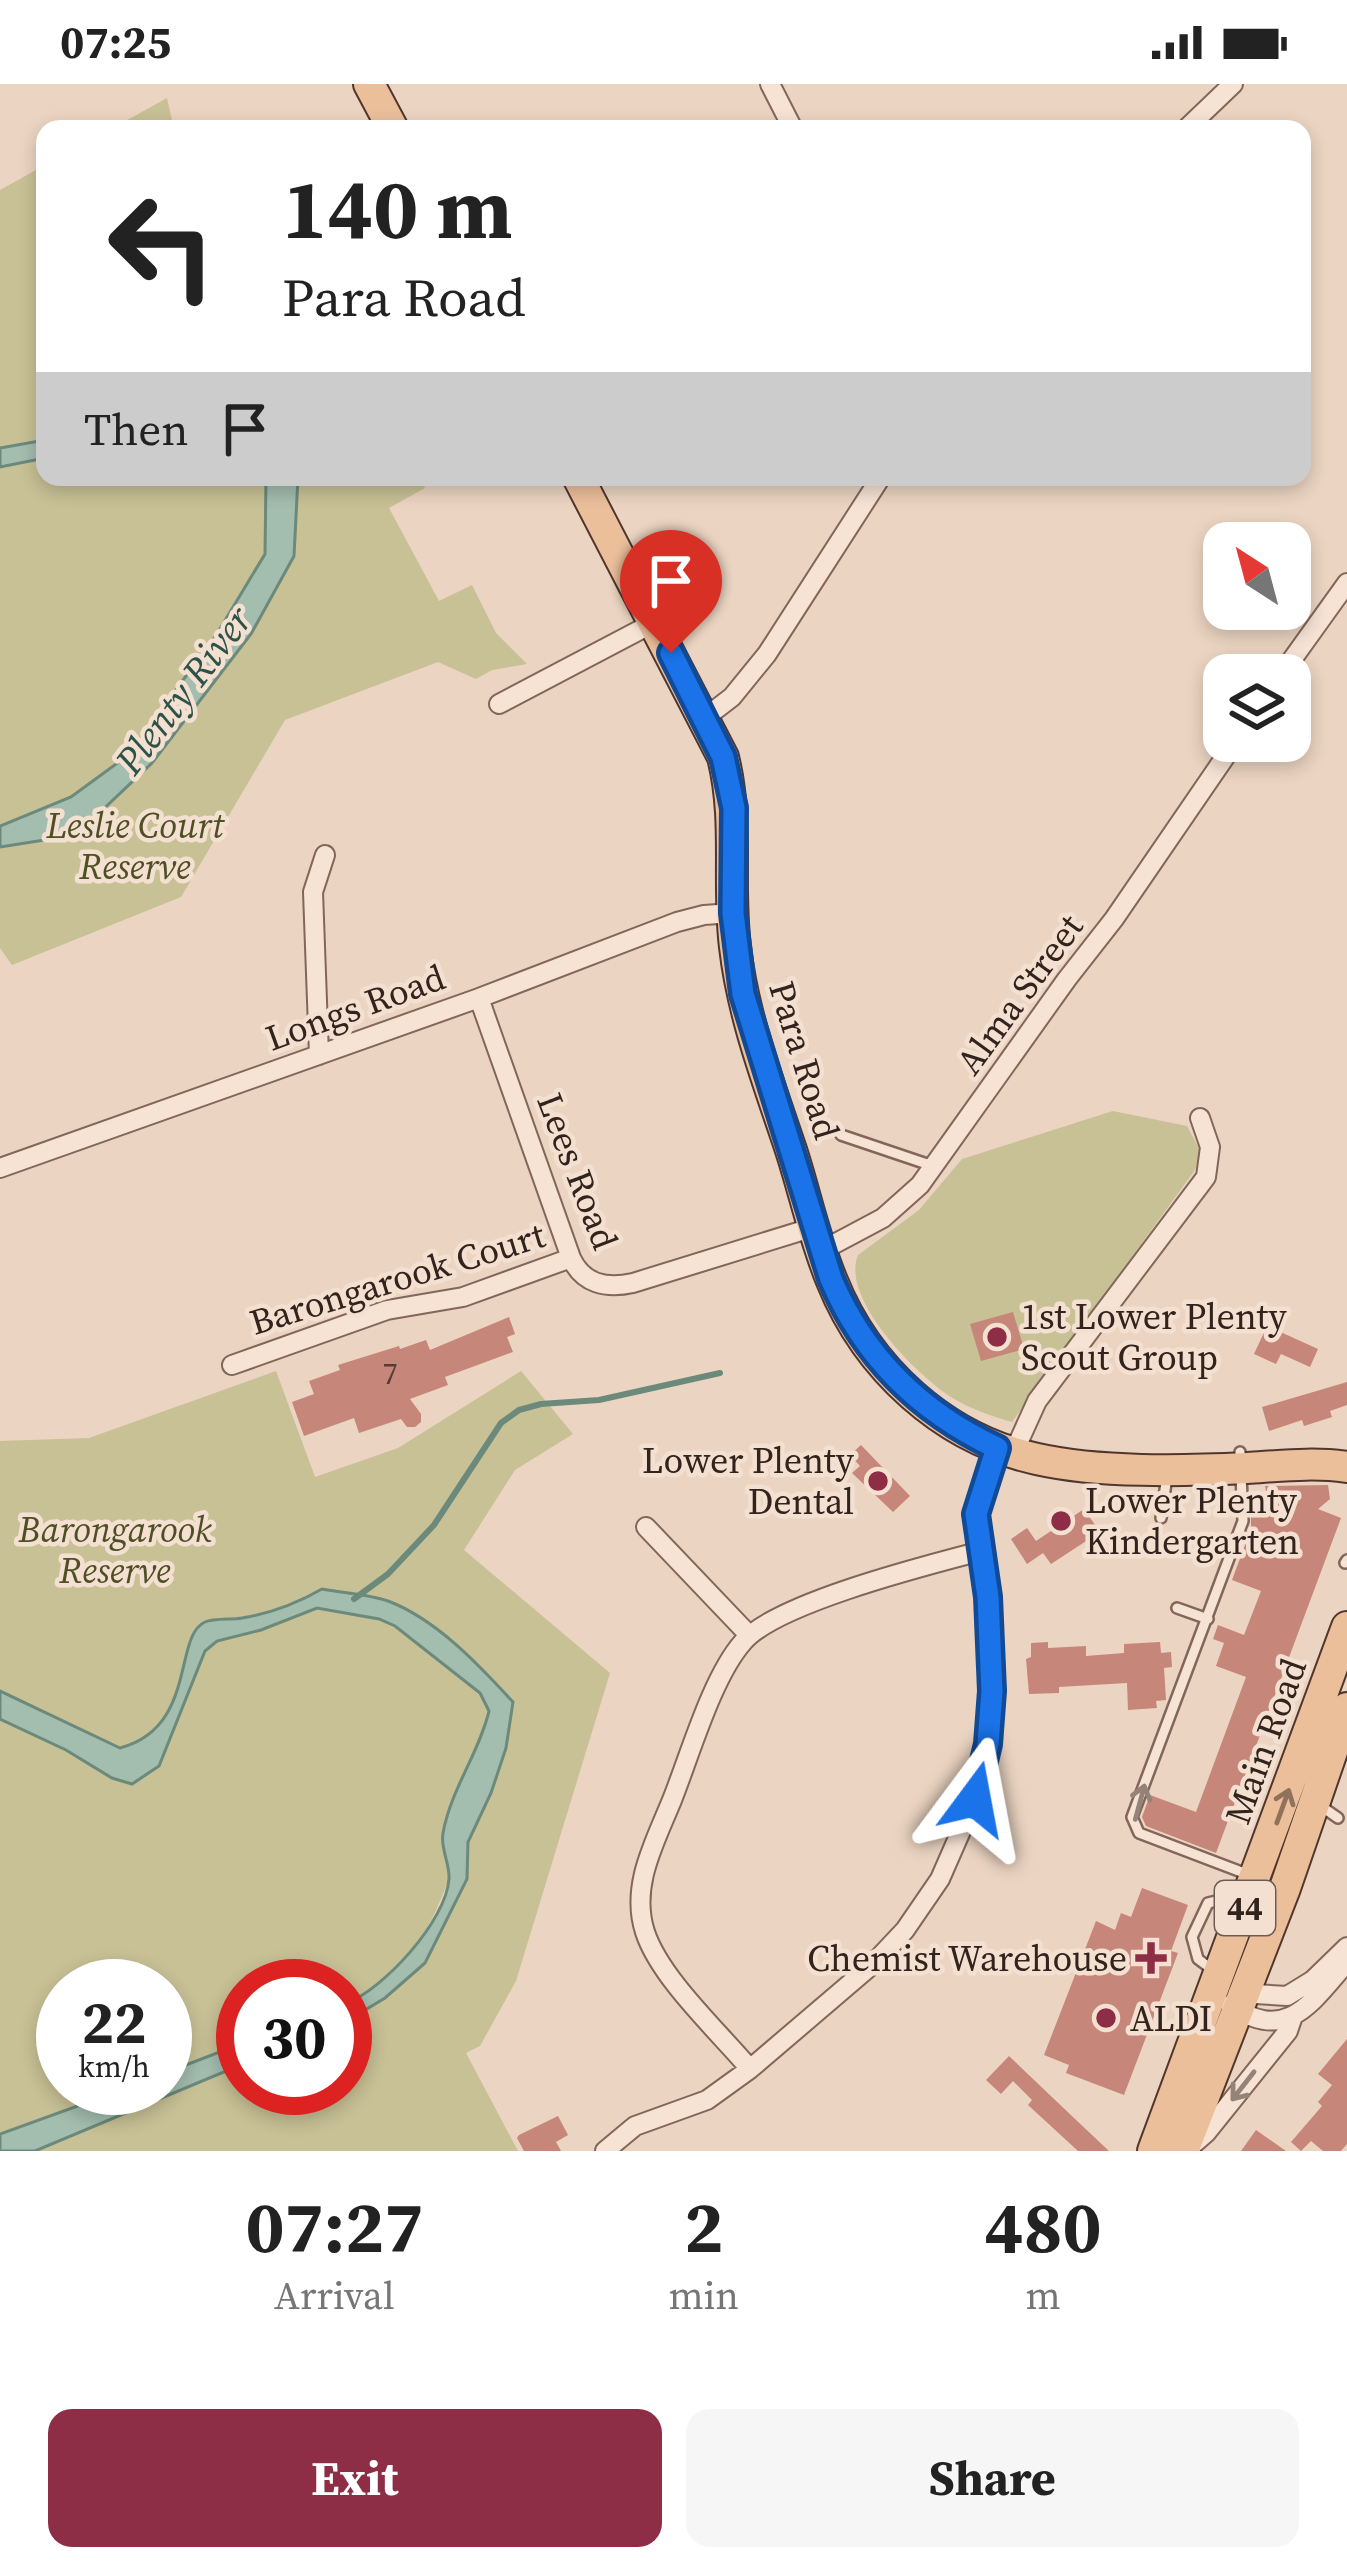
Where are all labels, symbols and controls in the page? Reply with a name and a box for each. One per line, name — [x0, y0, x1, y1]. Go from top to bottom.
text: 07:25 — [60, 11, 171, 73]
text: 140 m — [282, 151, 513, 266]
icon: left — [84, 168, 240, 324]
text: Para Road — [282, 260, 526, 334]
icon: arrive — [212, 396, 278, 462]
text: Then — [84, 398, 188, 460]
north arrow — [1203, 522, 1311, 630]
map controls — [1203, 522, 1311, 762]
pin — [620, 530, 722, 653]
icon: arrive — [638, 548, 704, 614]
water label: Plenty River — [102, 594, 265, 786]
button: layers — [1203, 654, 1311, 762]
park label: Leslie Court Reserve — [45, 801, 225, 891]
street label: Alma Street — [945, 904, 1094, 1084]
street label: Longs Road — [259, 952, 452, 1063]
street label: Para Road — [757, 975, 852, 1145]
street label: Lees Road — [525, 1086, 630, 1256]
street label: Barongarook Court — [244, 1210, 551, 1347]
place label: 1st Lower Plenty Scout Group — [1021, 1292, 1287, 1382]
marker: 1st Lower Plenty Scout Group — [984, 1324, 1010, 1350]
house number: 7 — [383, 1353, 398, 1394]
place label: Lower Plenty Dental — [642, 1436, 855, 1526]
marker: Lower Plenty Dental — [865, 1468, 891, 1494]
place label: Lower Plenty Kindergarten — [1085, 1476, 1299, 1566]
park label: Barongarook Reserve — [17, 1505, 213, 1595]
marker: Lower Plenty Kindergarten — [1048, 1508, 1074, 1534]
street label: Main Road — [1213, 1652, 1318, 1831]
position arrow — [912, 1736, 1038, 1862]
one-way arrow — [1130, 1784, 1152, 1822]
one-way arrow — [1274, 1788, 1295, 1825]
road number: 44 — [1215, 1881, 1275, 1935]
place label: Chemist Warehouse — [807, 1934, 1127, 1983]
marker: Chemist Warehouse — [1138, 1945, 1164, 1971]
speed limit sign: 30 — [216, 1959, 372, 2115]
text: 22 — [81, 1981, 147, 2063]
place label: ALDI — [1130, 1994, 1212, 2043]
marker: ALDI — [1093, 2005, 1119, 2031]
text: km/h — [78, 2046, 150, 2087]
one-way arrow — [1230, 2070, 1256, 2102]
text: 07:27 — [245, 2177, 423, 2276]
text: 2 — [684, 2177, 723, 2276]
text: 480 — [984, 2177, 1102, 2276]
text: Arrival — [274, 2269, 395, 2322]
text: min — [669, 2269, 739, 2322]
text: m — [1025, 2269, 1061, 2322]
button: Exit — [48, 2409, 662, 2547]
button: Share — [686, 2409, 1299, 2547]

